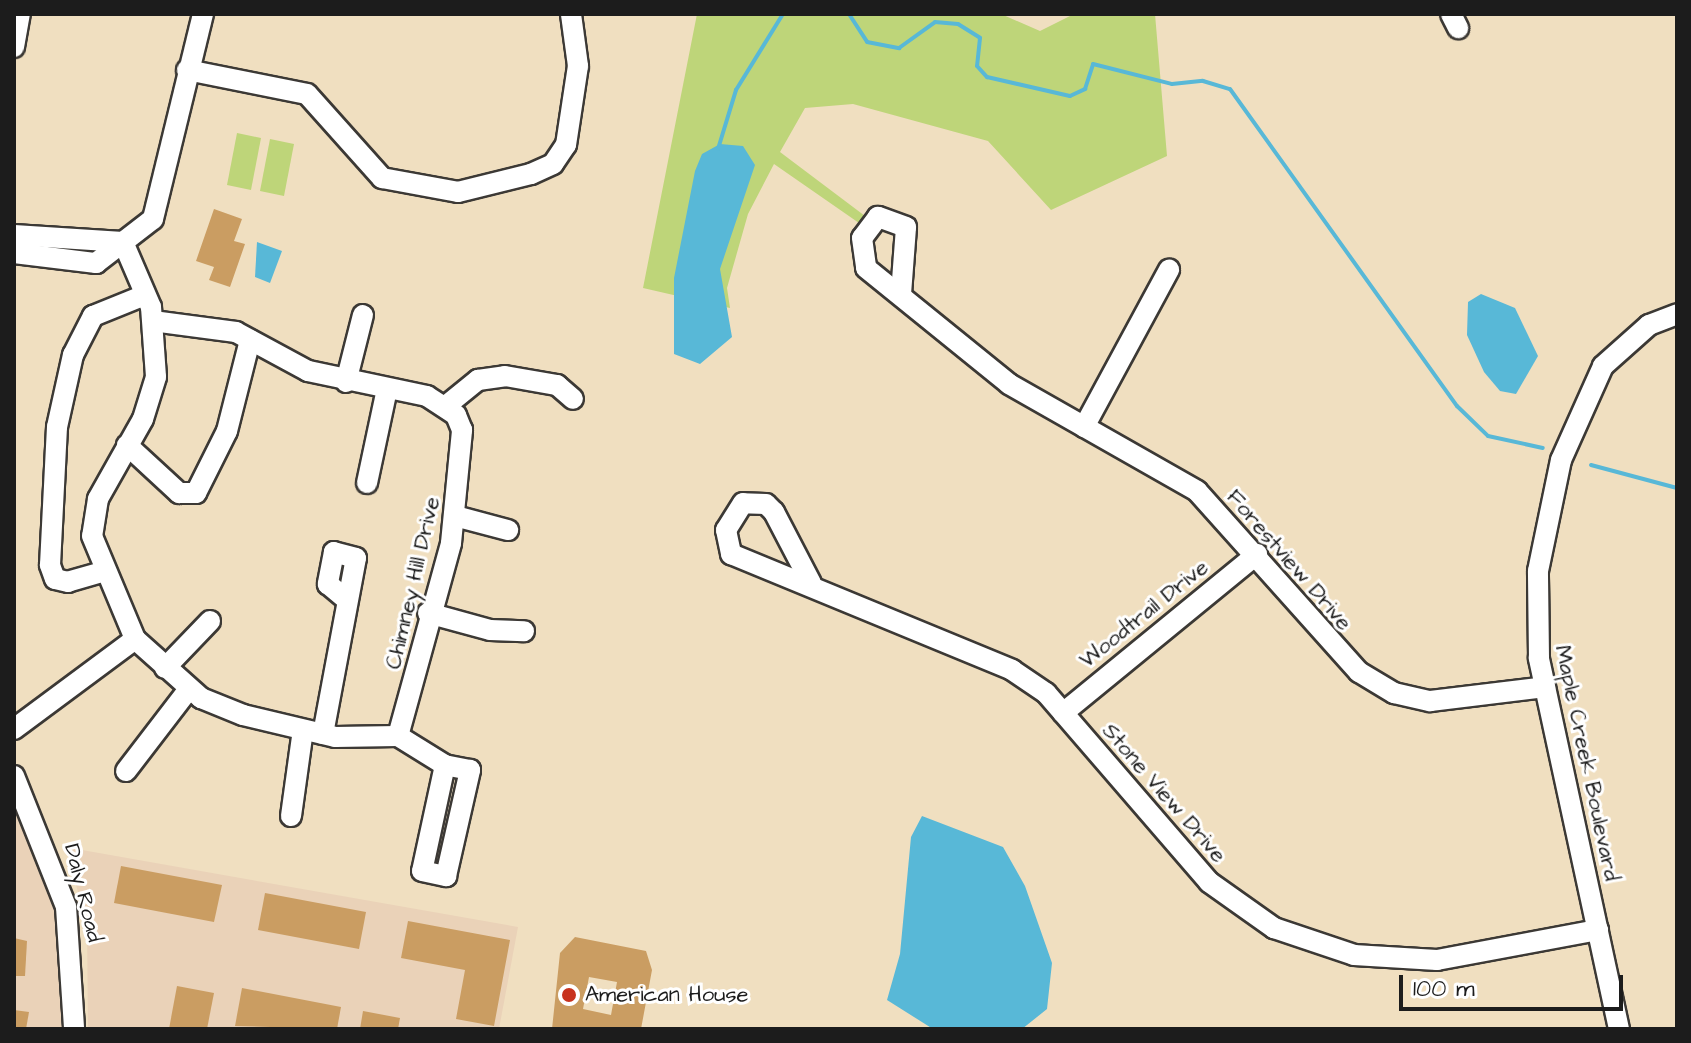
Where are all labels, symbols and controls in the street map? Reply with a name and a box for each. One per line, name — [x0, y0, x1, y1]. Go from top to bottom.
street label: Forestview Drive — [1221, 484, 1357, 636]
street label: Chimney Hill Drive — [380, 494, 446, 672]
street label: Woodtrail Drive — [1074, 554, 1214, 674]
street label: Maple Creek Boulevard — [1549, 643, 1625, 883]
street label: Stone View Drive — [1096, 718, 1232, 868]
street label: Daly Road — [58, 841, 108, 945]
scale bar — [1403, 959, 1627, 1009]
text: 100 m — [1413, 972, 1475, 1006]
place label: American House — [585, 982, 748, 1008]
marker: American House — [560, 986, 578, 1004]

